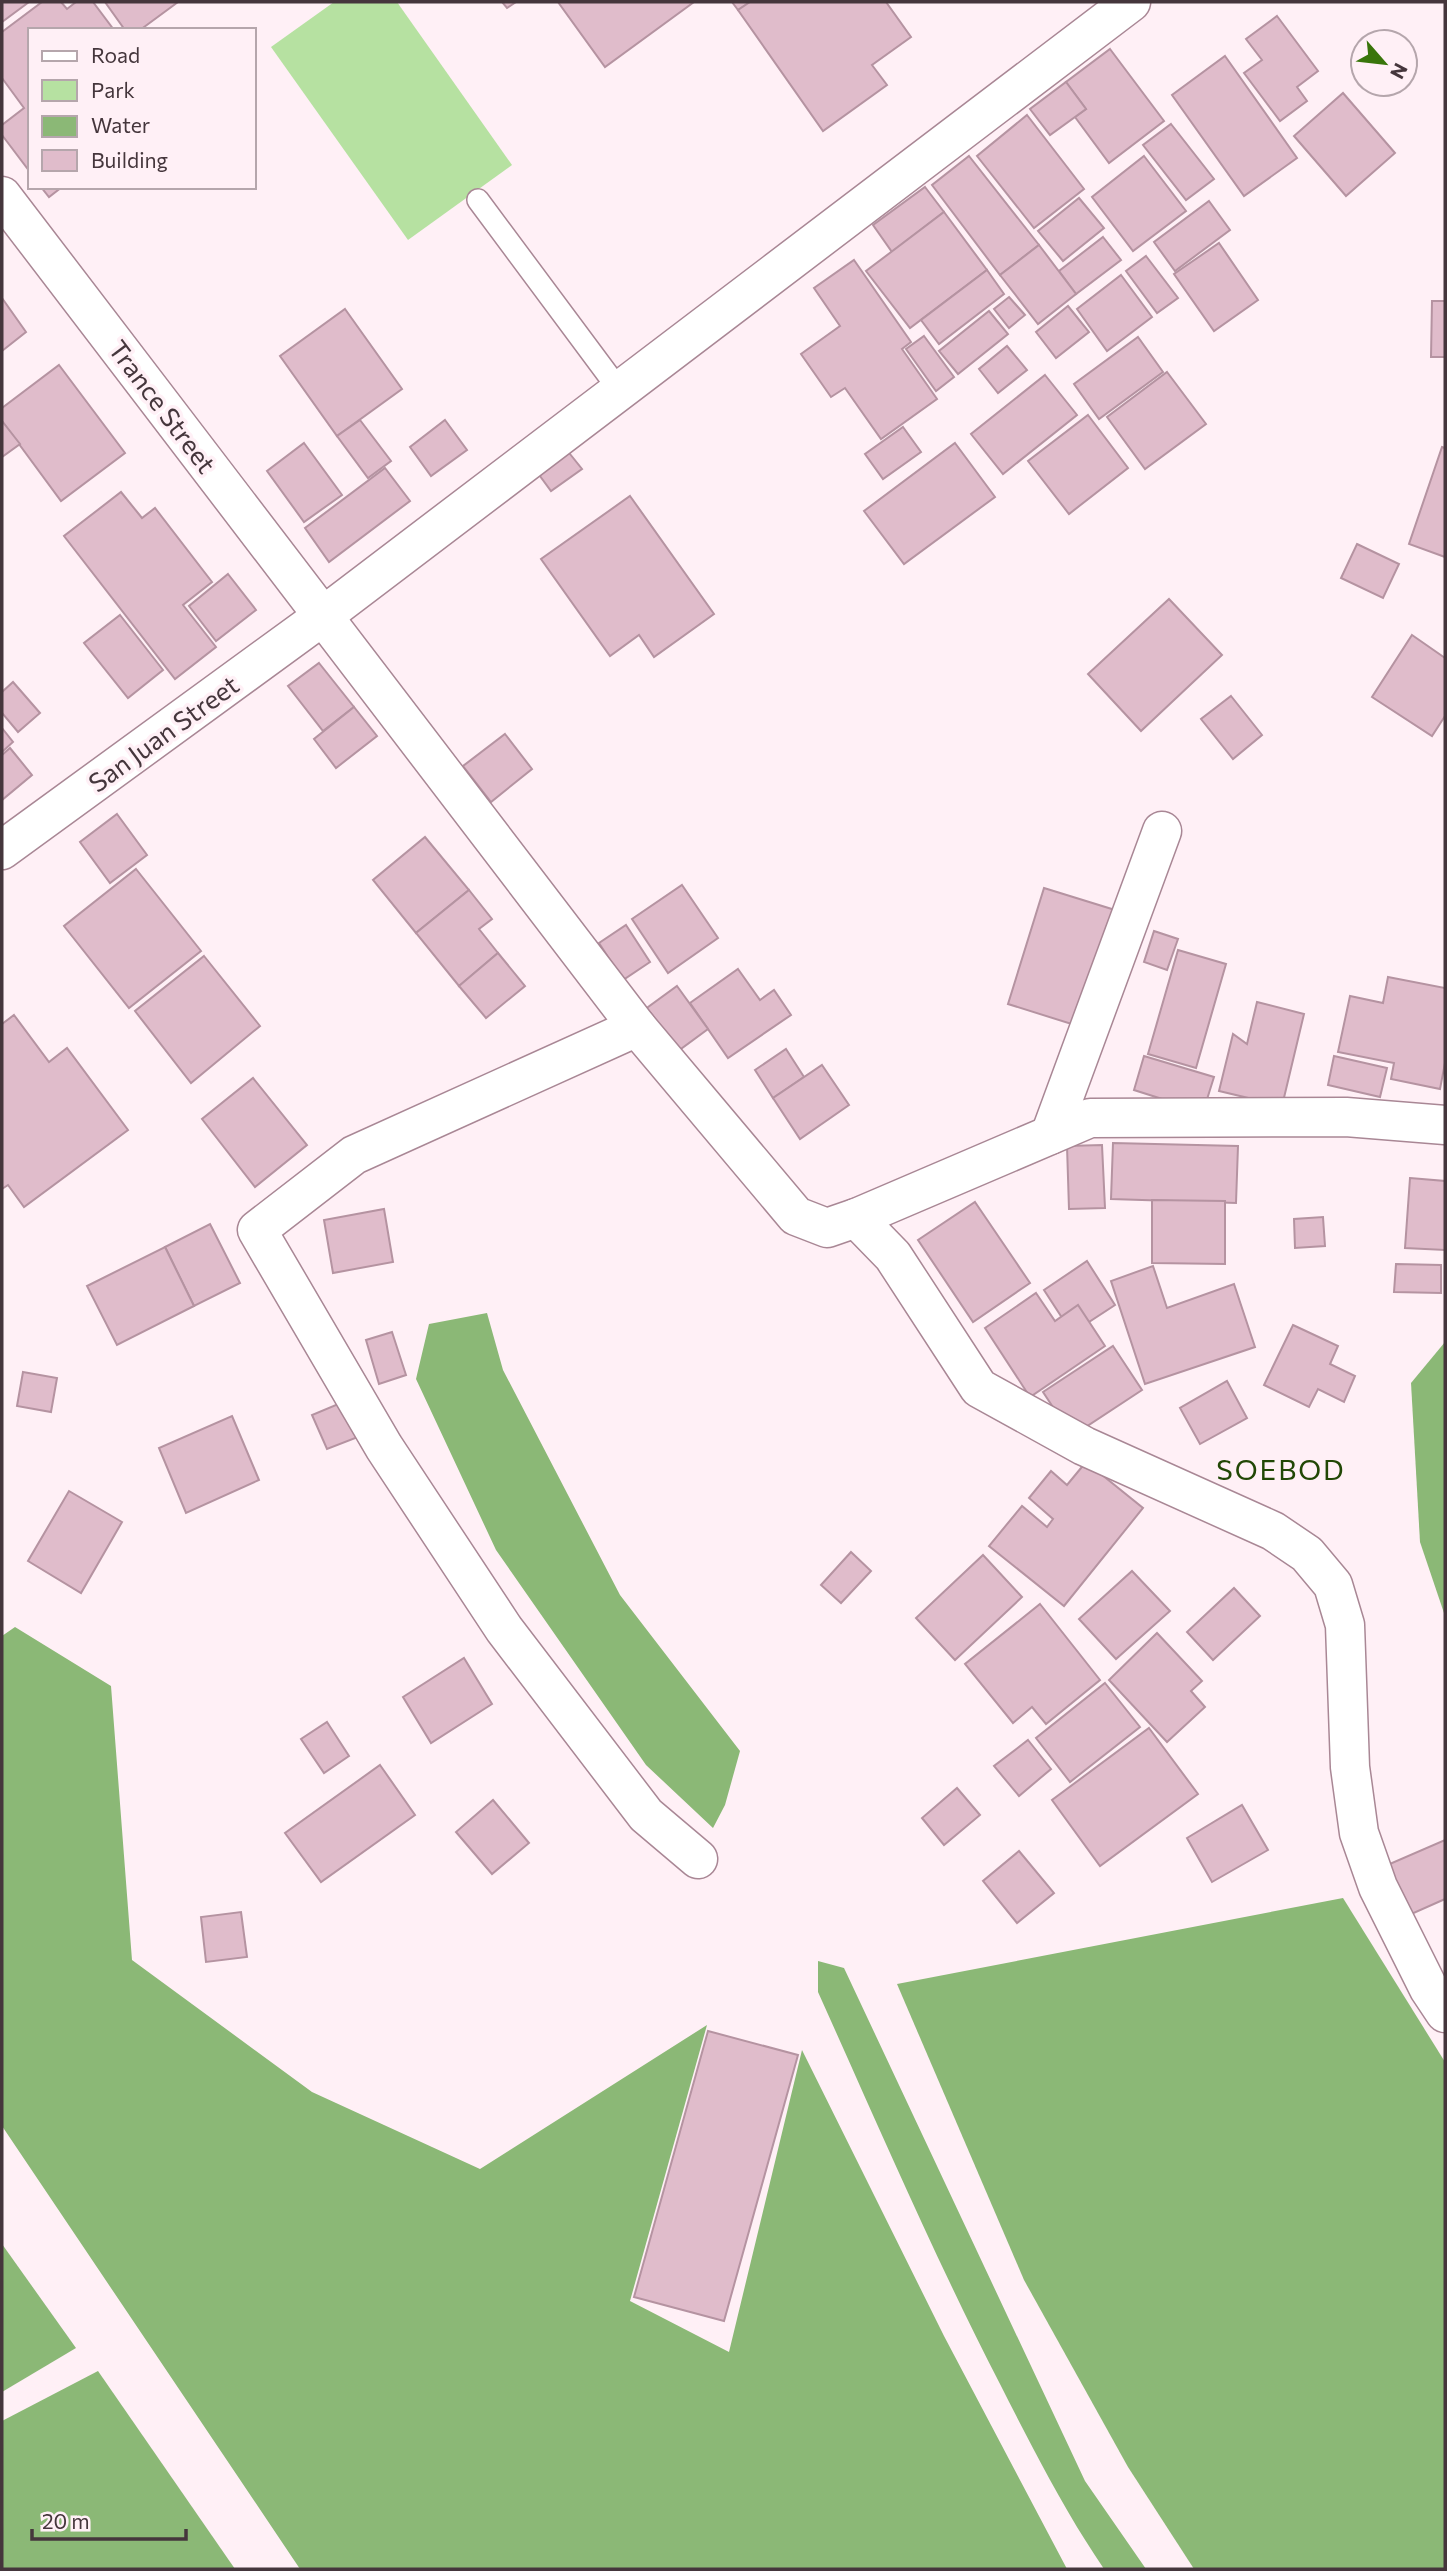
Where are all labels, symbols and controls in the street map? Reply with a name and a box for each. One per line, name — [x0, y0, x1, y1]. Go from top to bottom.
legend — [28, 28, 256, 189]
north arrow — [1349, 28, 1419, 98]
text: Road — [91, 42, 140, 67]
text: N — [1386, 60, 1413, 83]
text: Park — [91, 77, 135, 102]
text: Water — [91, 112, 150, 137]
text: Building — [91, 147, 168, 172]
street label: Trance Street — [103, 334, 223, 478]
street label: San Juan Street — [82, 668, 244, 798]
district label: SOEBOD — [1216, 1452, 1346, 1486]
scale bar — [32, 2498, 186, 2542]
text: 20 m — [42, 2508, 90, 2533]

